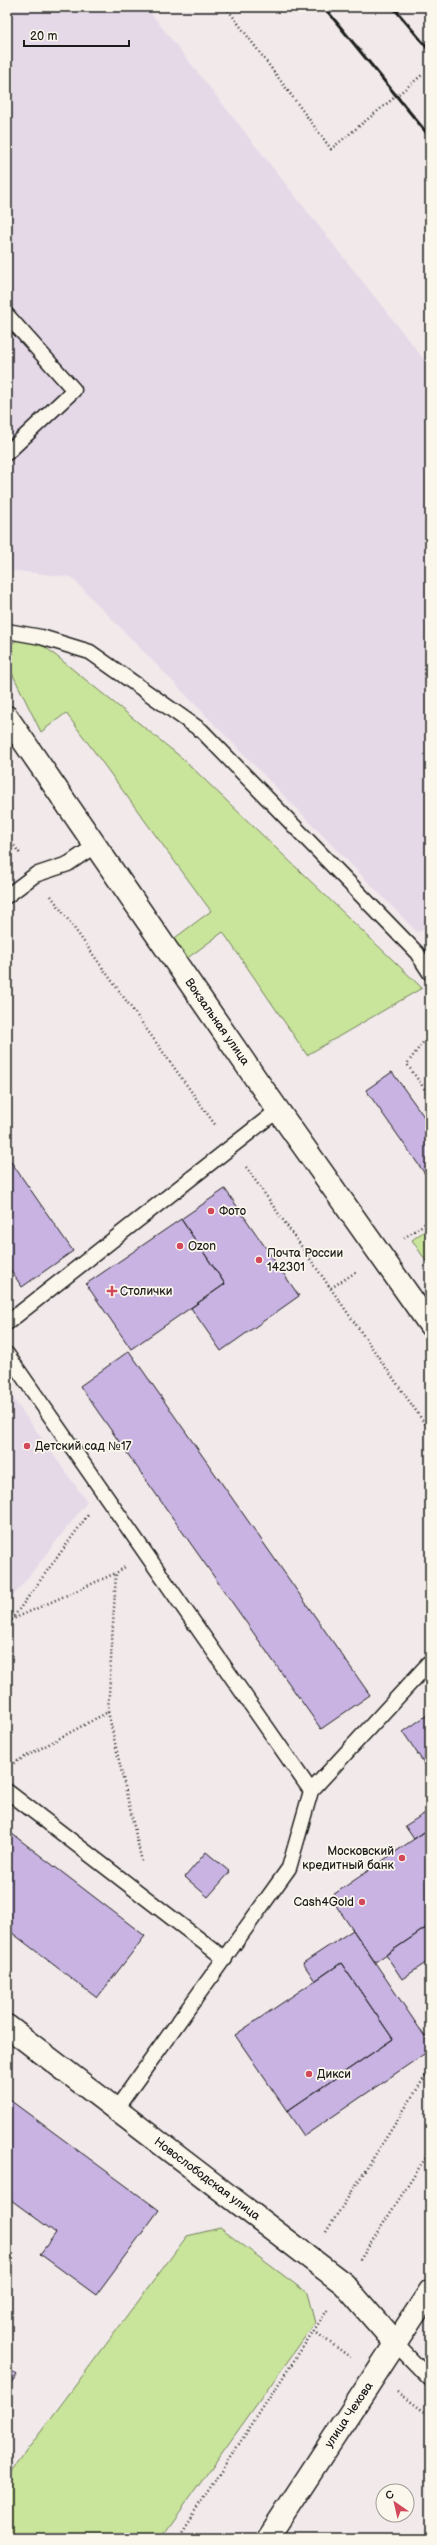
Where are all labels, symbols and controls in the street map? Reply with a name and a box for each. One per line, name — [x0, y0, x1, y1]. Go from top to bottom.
scale bar — [24, 22, 129, 48]
text: 20 m — [30, 29, 57, 44]
street label: Вокзальная улица — [181, 976, 253, 1068]
place label: Фото — [219, 1204, 246, 1219]
marker: Фото — [206, 1206, 216, 1216]
place label: Ozon — [188, 1239, 216, 1254]
marker: Ozon — [175, 1241, 185, 1251]
place label: Почта России 142301 — [267, 1246, 343, 1275]
marker: Почта России 142301 — [254, 1255, 264, 1265]
place label: Столички — [120, 1284, 172, 1299]
marker: Столички — [107, 1286, 117, 1296]
place label: Детский сад №17 — [35, 1439, 132, 1454]
marker: Детский сад №17 — [22, 1441, 32, 1451]
place label: Московский кредитный банк — [302, 1844, 395, 1873]
marker: Московский кредитный банк — [397, 1853, 407, 1863]
place label: Cash4Gold — [293, 1895, 354, 1910]
marker: Cash4Gold — [357, 1897, 367, 1907]
place label: Дикси — [317, 2067, 351, 2082]
marker: Дикси — [304, 2069, 314, 2079]
street label: Новослободская улица — [151, 2134, 263, 2224]
street label: улица Чехова — [322, 2379, 376, 2451]
north arrow — [375, 2483, 415, 2523]
text: С — [383, 2487, 397, 2503]

